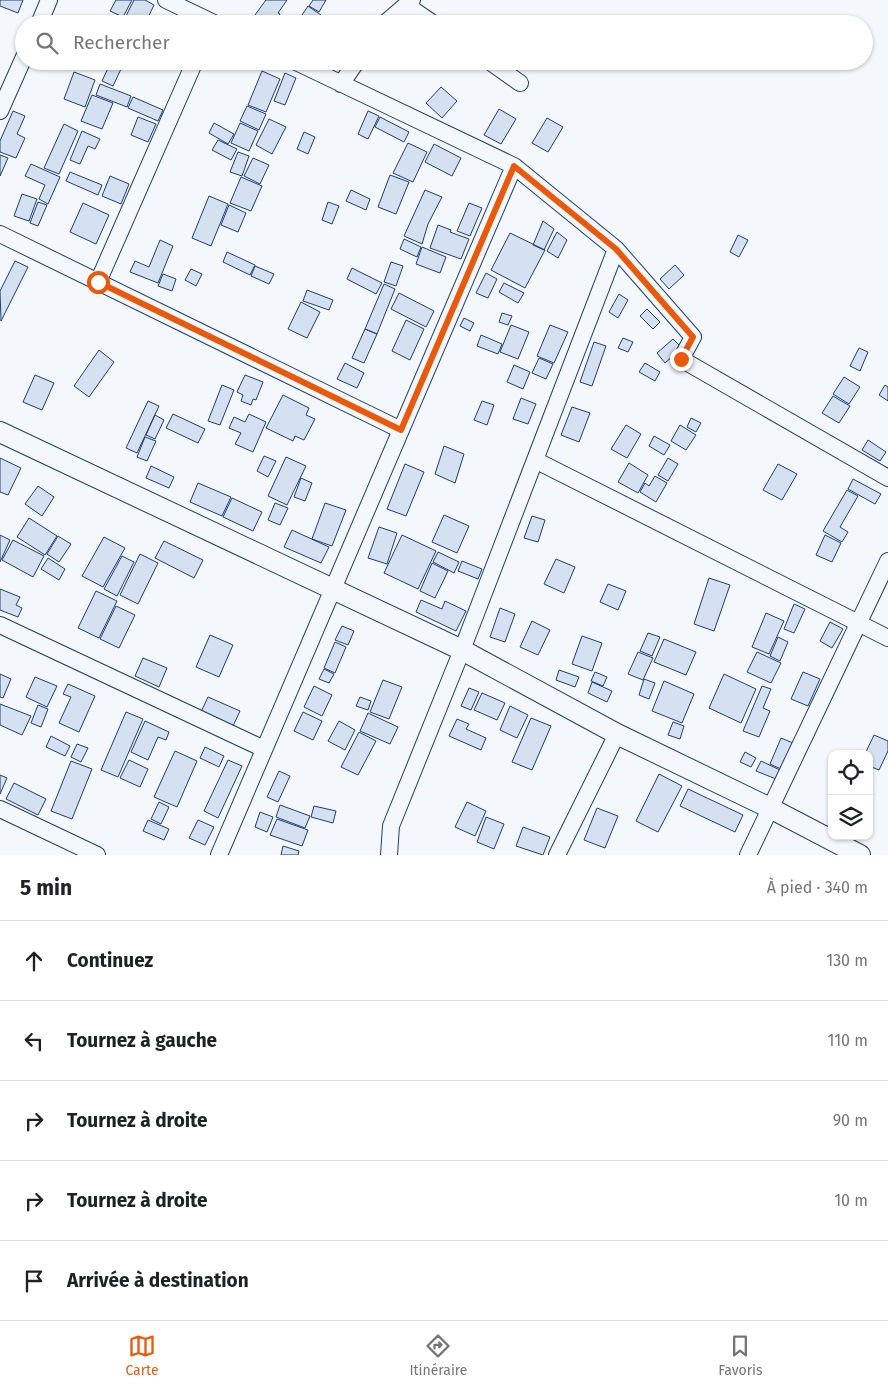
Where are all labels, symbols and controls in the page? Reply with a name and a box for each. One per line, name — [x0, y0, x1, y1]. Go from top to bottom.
search box — [15, 15, 873, 70]
icon: search — [33, 29, 61, 57]
text: Rechercher — [73, 31, 170, 54]
route start — [87, 271, 110, 294]
route end — [670, 348, 693, 371]
map controls — [828, 750, 873, 840]
button: locate — [828, 750, 873, 795]
button: layers — [828, 795, 873, 840]
text: 5 min — [20, 875, 72, 901]
text: À pied · 340 m — [767, 878, 868, 897]
icon: ahead — [20, 947, 48, 975]
text: Continuez — [67, 949, 153, 972]
text: 130 m — [826, 951, 868, 970]
icon: left — [20, 1027, 48, 1055]
text: Tournez à gauche — [67, 1029, 217, 1052]
text: 110 m — [827, 1031, 868, 1050]
icon: right — [20, 1107, 48, 1135]
text: Tournez à droite — [67, 1109, 208, 1132]
text: 90 m — [833, 1111, 868, 1130]
icon: right — [20, 1187, 48, 1215]
text: Tournez à droite — [67, 1189, 208, 1212]
text: 10 m — [834, 1191, 868, 1210]
icon: arrive — [20, 1267, 48, 1295]
text: Arrivée à destination — [67, 1269, 249, 1292]
tab: Carte — [125, 1332, 159, 1379]
tab: Itinéraire — [409, 1332, 467, 1379]
tab: Favoris — [718, 1332, 763, 1379]

